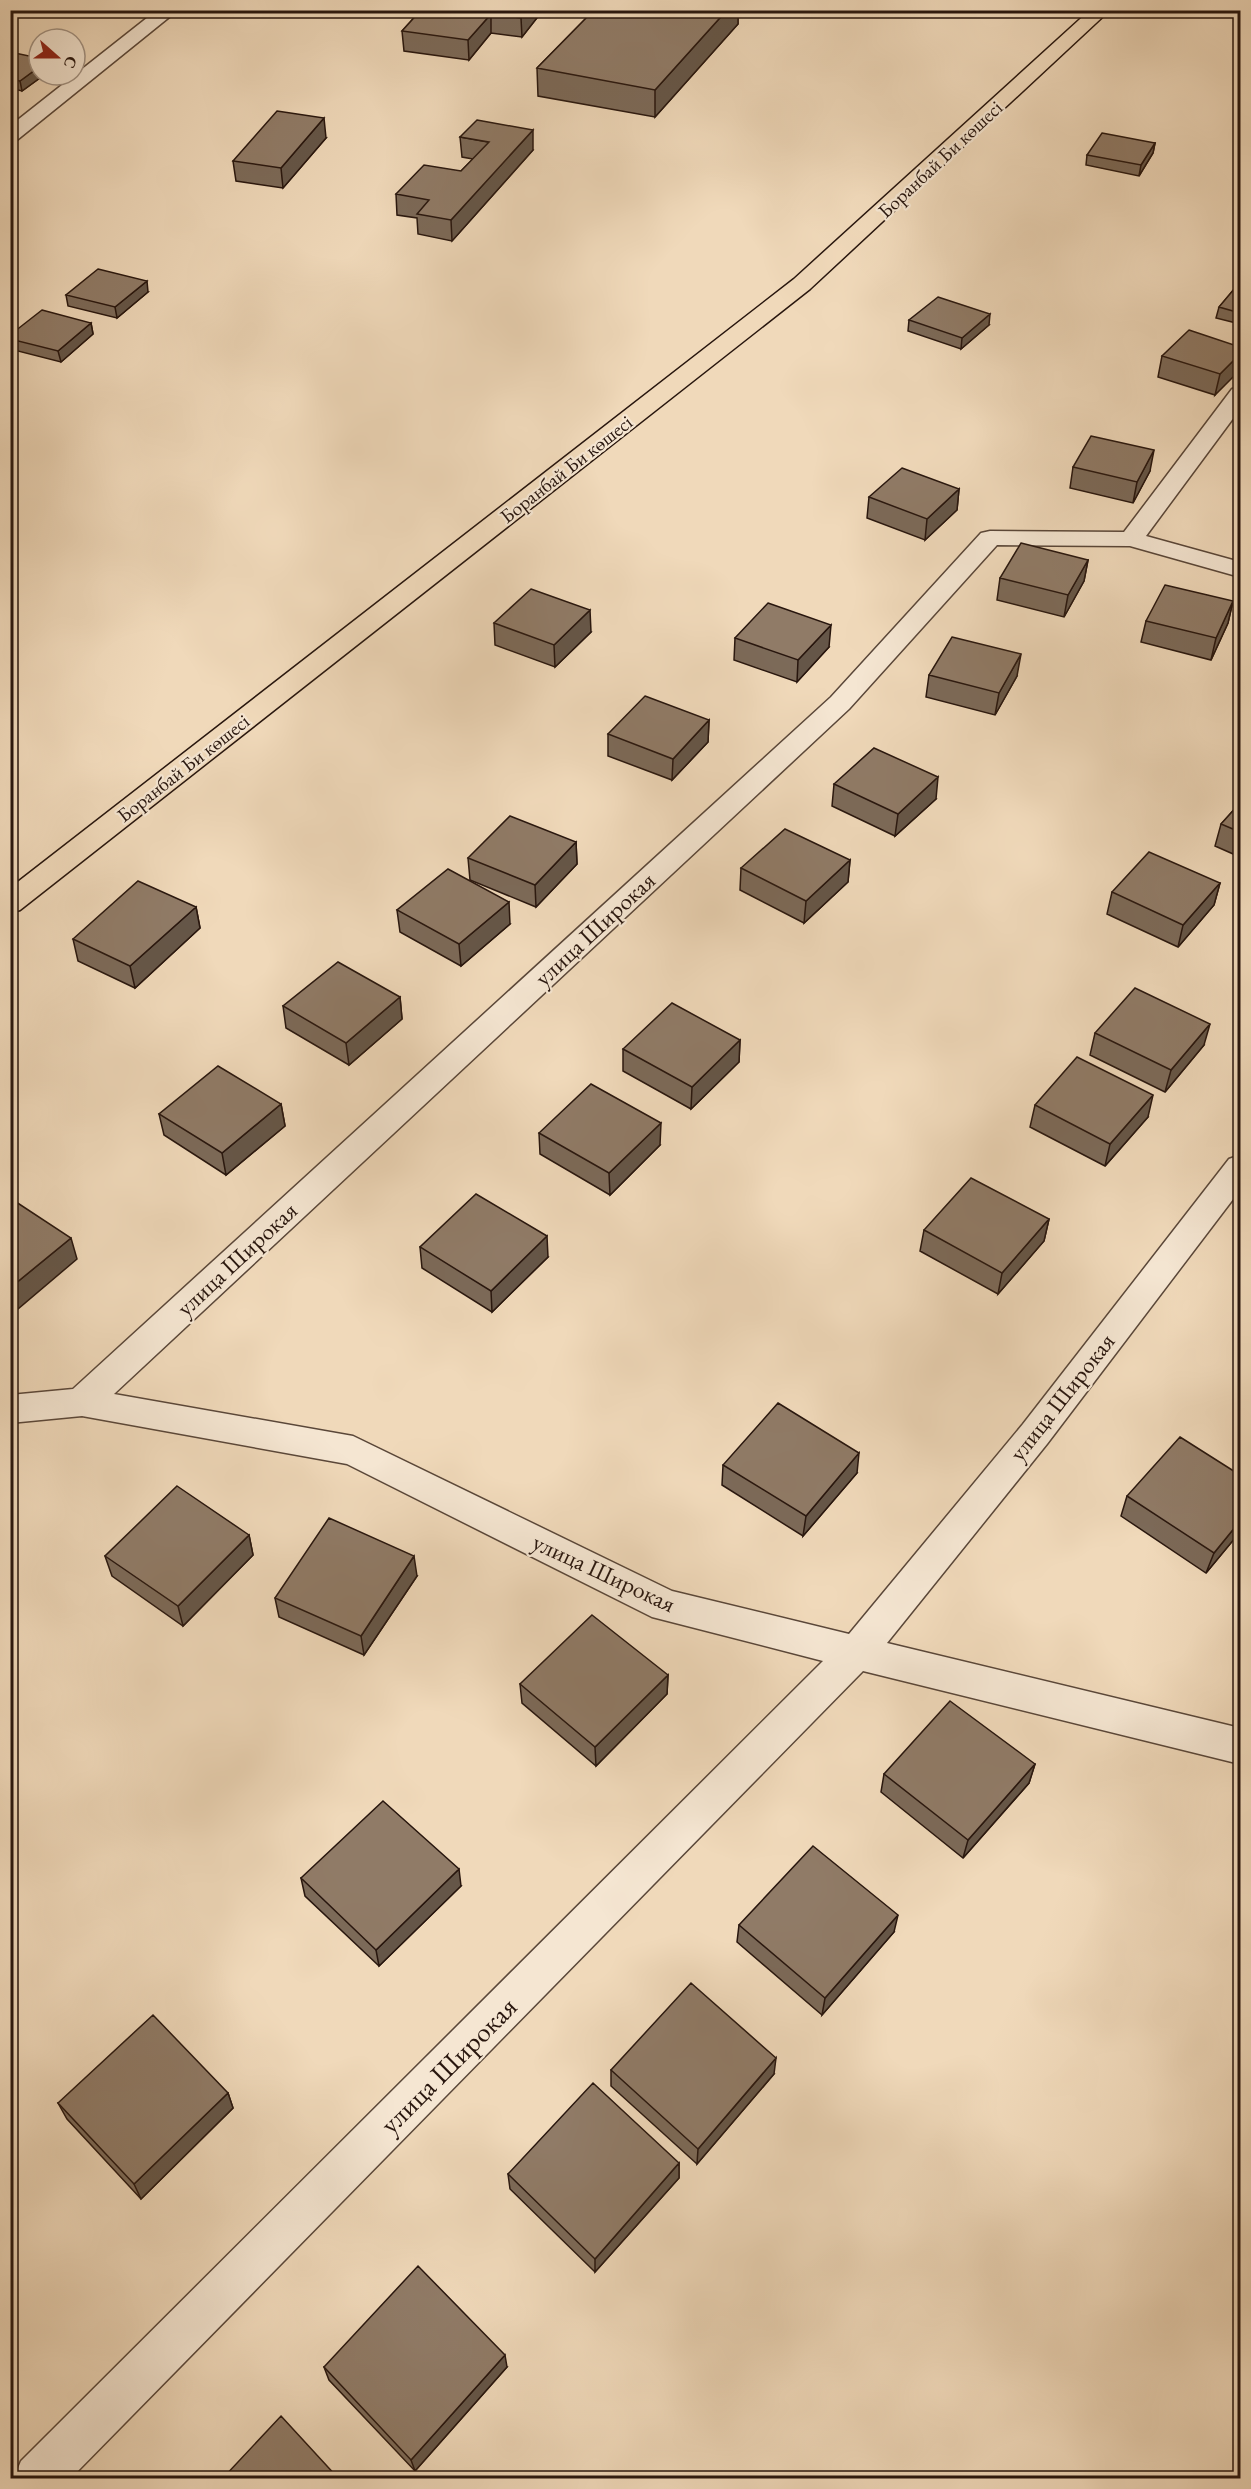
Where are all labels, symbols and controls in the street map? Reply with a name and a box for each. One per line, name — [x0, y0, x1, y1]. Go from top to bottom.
north arrow — [27, 27, 87, 87]
text: С — [59, 53, 82, 71]
street label: Боранбай Би көшесі — [872, 94, 1008, 224]
street label: Боранбай Би көшесі — [494, 409, 638, 529]
street label: Боранбай Би көшесі — [111, 708, 255, 828]
street label: улица Широкая — [528, 865, 662, 993]
street label: улица Широкая — [170, 1195, 304, 1323]
street label: улица Широкая — [1002, 1326, 1121, 1467]
street label: улица Широкая — [528, 1526, 681, 1619]
street label: улица Широкая — [372, 1989, 524, 2141]

